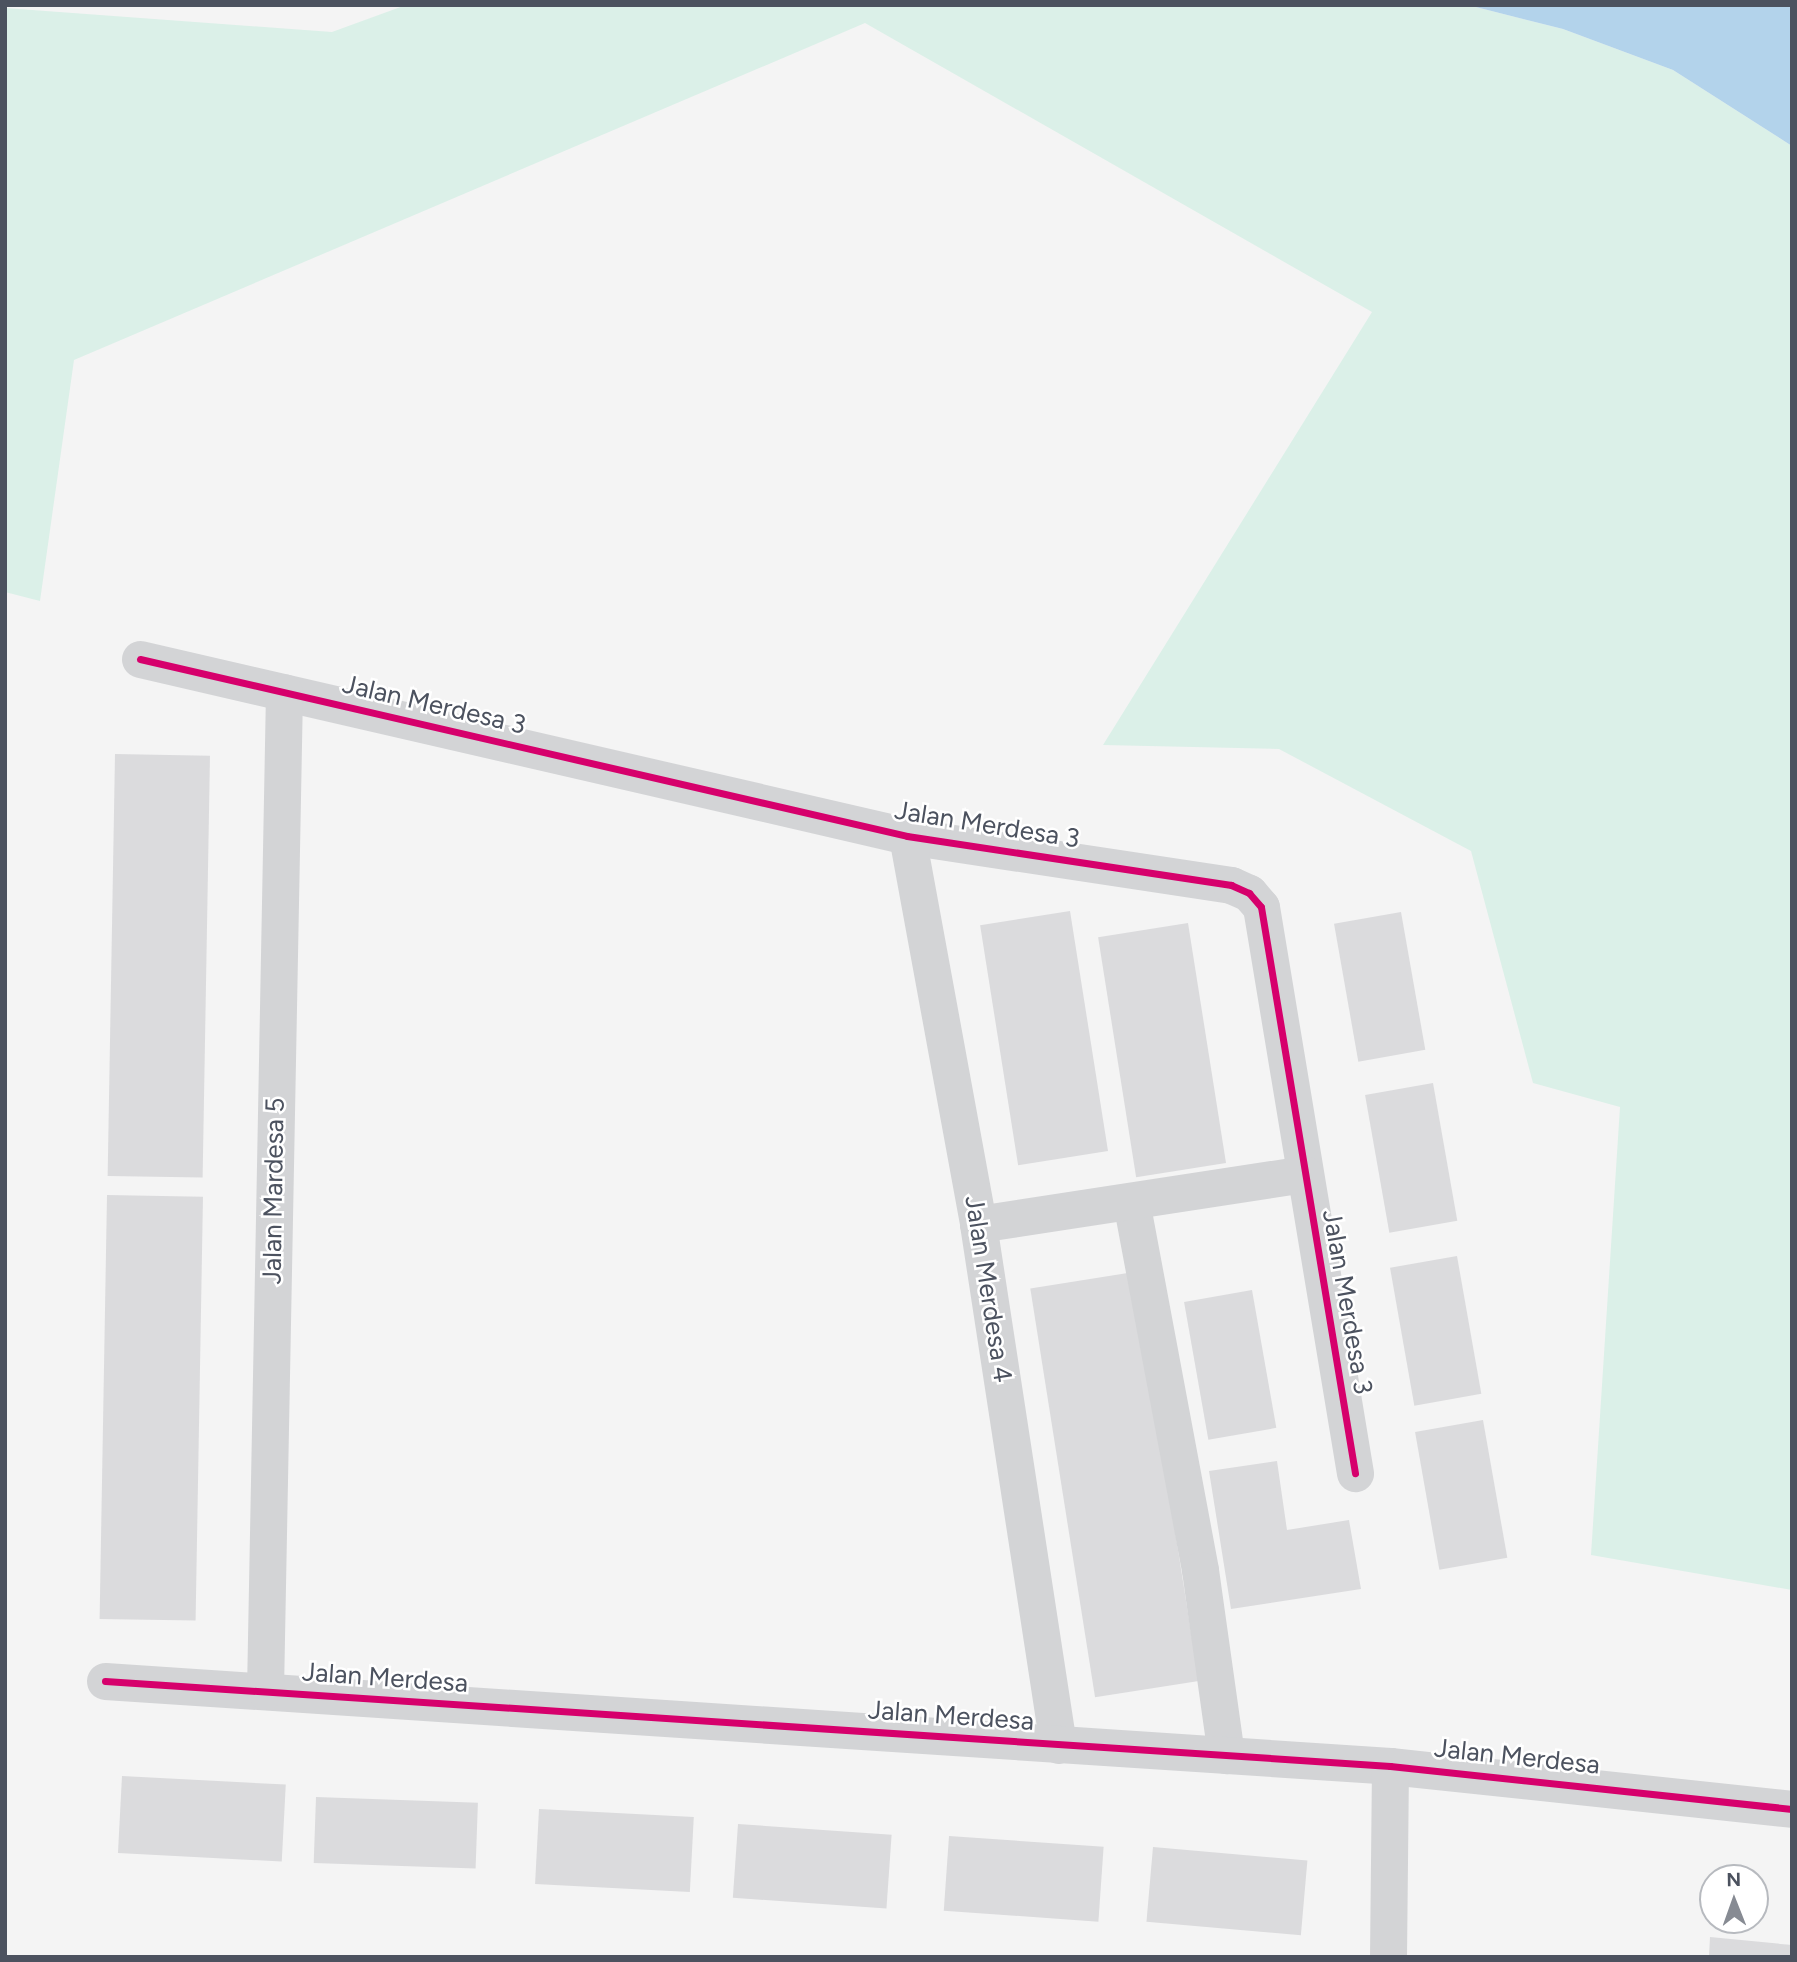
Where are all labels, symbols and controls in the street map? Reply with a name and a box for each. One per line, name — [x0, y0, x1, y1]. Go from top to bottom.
street label: Jalan Merdesa 3 — [339, 669, 529, 741]
street label: Jalan Merdesa 3 — [892, 795, 1082, 855]
street label: Jalan Mardesa 5 — [257, 1097, 291, 1285]
street label: Jalan Merdesa 4 — [958, 1193, 1018, 1385]
street label: Jalan Merdesa 3 — [1315, 1207, 1379, 1397]
street label: Jalan Merdesa — [301, 1657, 469, 1699]
street label: Jalan Merdesa — [867, 1695, 1035, 1737]
street label: Jalan Merdesa — [1433, 1733, 1601, 1781]
north arrow — [1699, 1864, 1769, 1934]
text: N — [1726, 1868, 1741, 1891]

